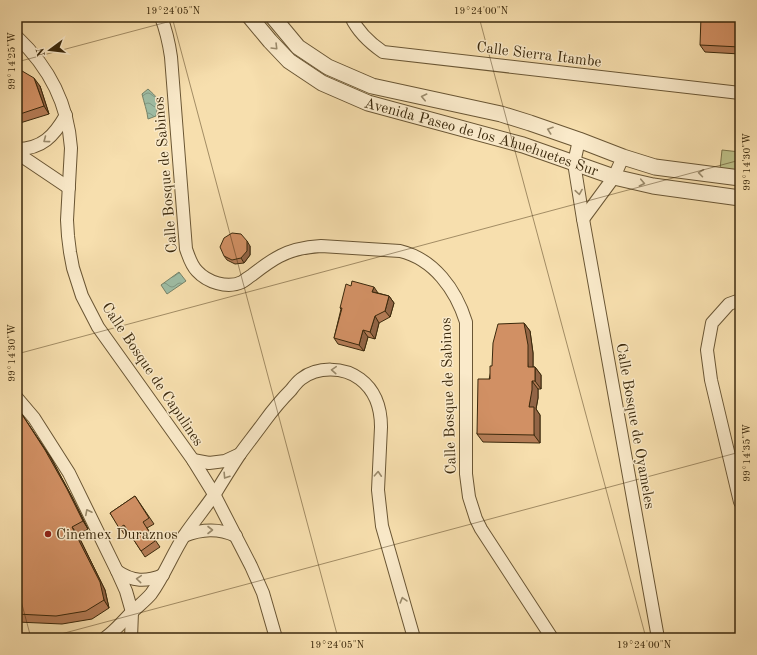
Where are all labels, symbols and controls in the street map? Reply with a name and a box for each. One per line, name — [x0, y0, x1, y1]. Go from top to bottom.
text: 19°24'05"N — [146, 6, 201, 16]
text: 19°24'00"N — [454, 6, 509, 16]
north arrow — [30, 30, 70, 70]
text: 99°14'25"W — [7, 32, 17, 90]
street label: Calle Sierra Itambe — [475, 40, 602, 71]
one-way arrow — [270, 42, 278, 50]
text: N — [35, 46, 48, 58]
one-way arrow — [421, 94, 428, 102]
street label: Calle Bosque de Sabinos — [152, 96, 181, 254]
street label: Avenida Paseo de los Ahuehuetes Sur — [362, 96, 600, 180]
one-way arrow — [547, 126, 554, 134]
text: 99°14'30"W — [742, 133, 752, 191]
one-way arrow — [44, 135, 51, 142]
one-way arrow — [698, 169, 704, 178]
one-way arrow — [639, 179, 645, 187]
one-way arrow — [574, 189, 583, 195]
street label: Calle Bosque de Capulines — [98, 300, 205, 449]
street label: Calle Bosque de Sabinos — [439, 317, 460, 475]
text: 99°14'30"W — [7, 324, 17, 382]
street label: Calle Bosque de Oyameles — [613, 342, 657, 510]
one-way arrow — [331, 366, 337, 375]
text: 99°14'35"W — [742, 424, 752, 482]
one-way arrow — [374, 471, 383, 477]
one-way arrow — [223, 472, 231, 479]
one-way arrow — [85, 509, 93, 516]
one-way arrow — [207, 526, 213, 534]
place label: Cinemex Duraznos — [56, 528, 178, 543]
marker: Cinemex Duraznos — [43, 529, 53, 539]
one-way arrow — [136, 575, 143, 584]
one-way arrow — [399, 597, 408, 604]
text: 19°24'05"N — [310, 640, 365, 650]
text: 19°24'00"N — [617, 640, 672, 650]

